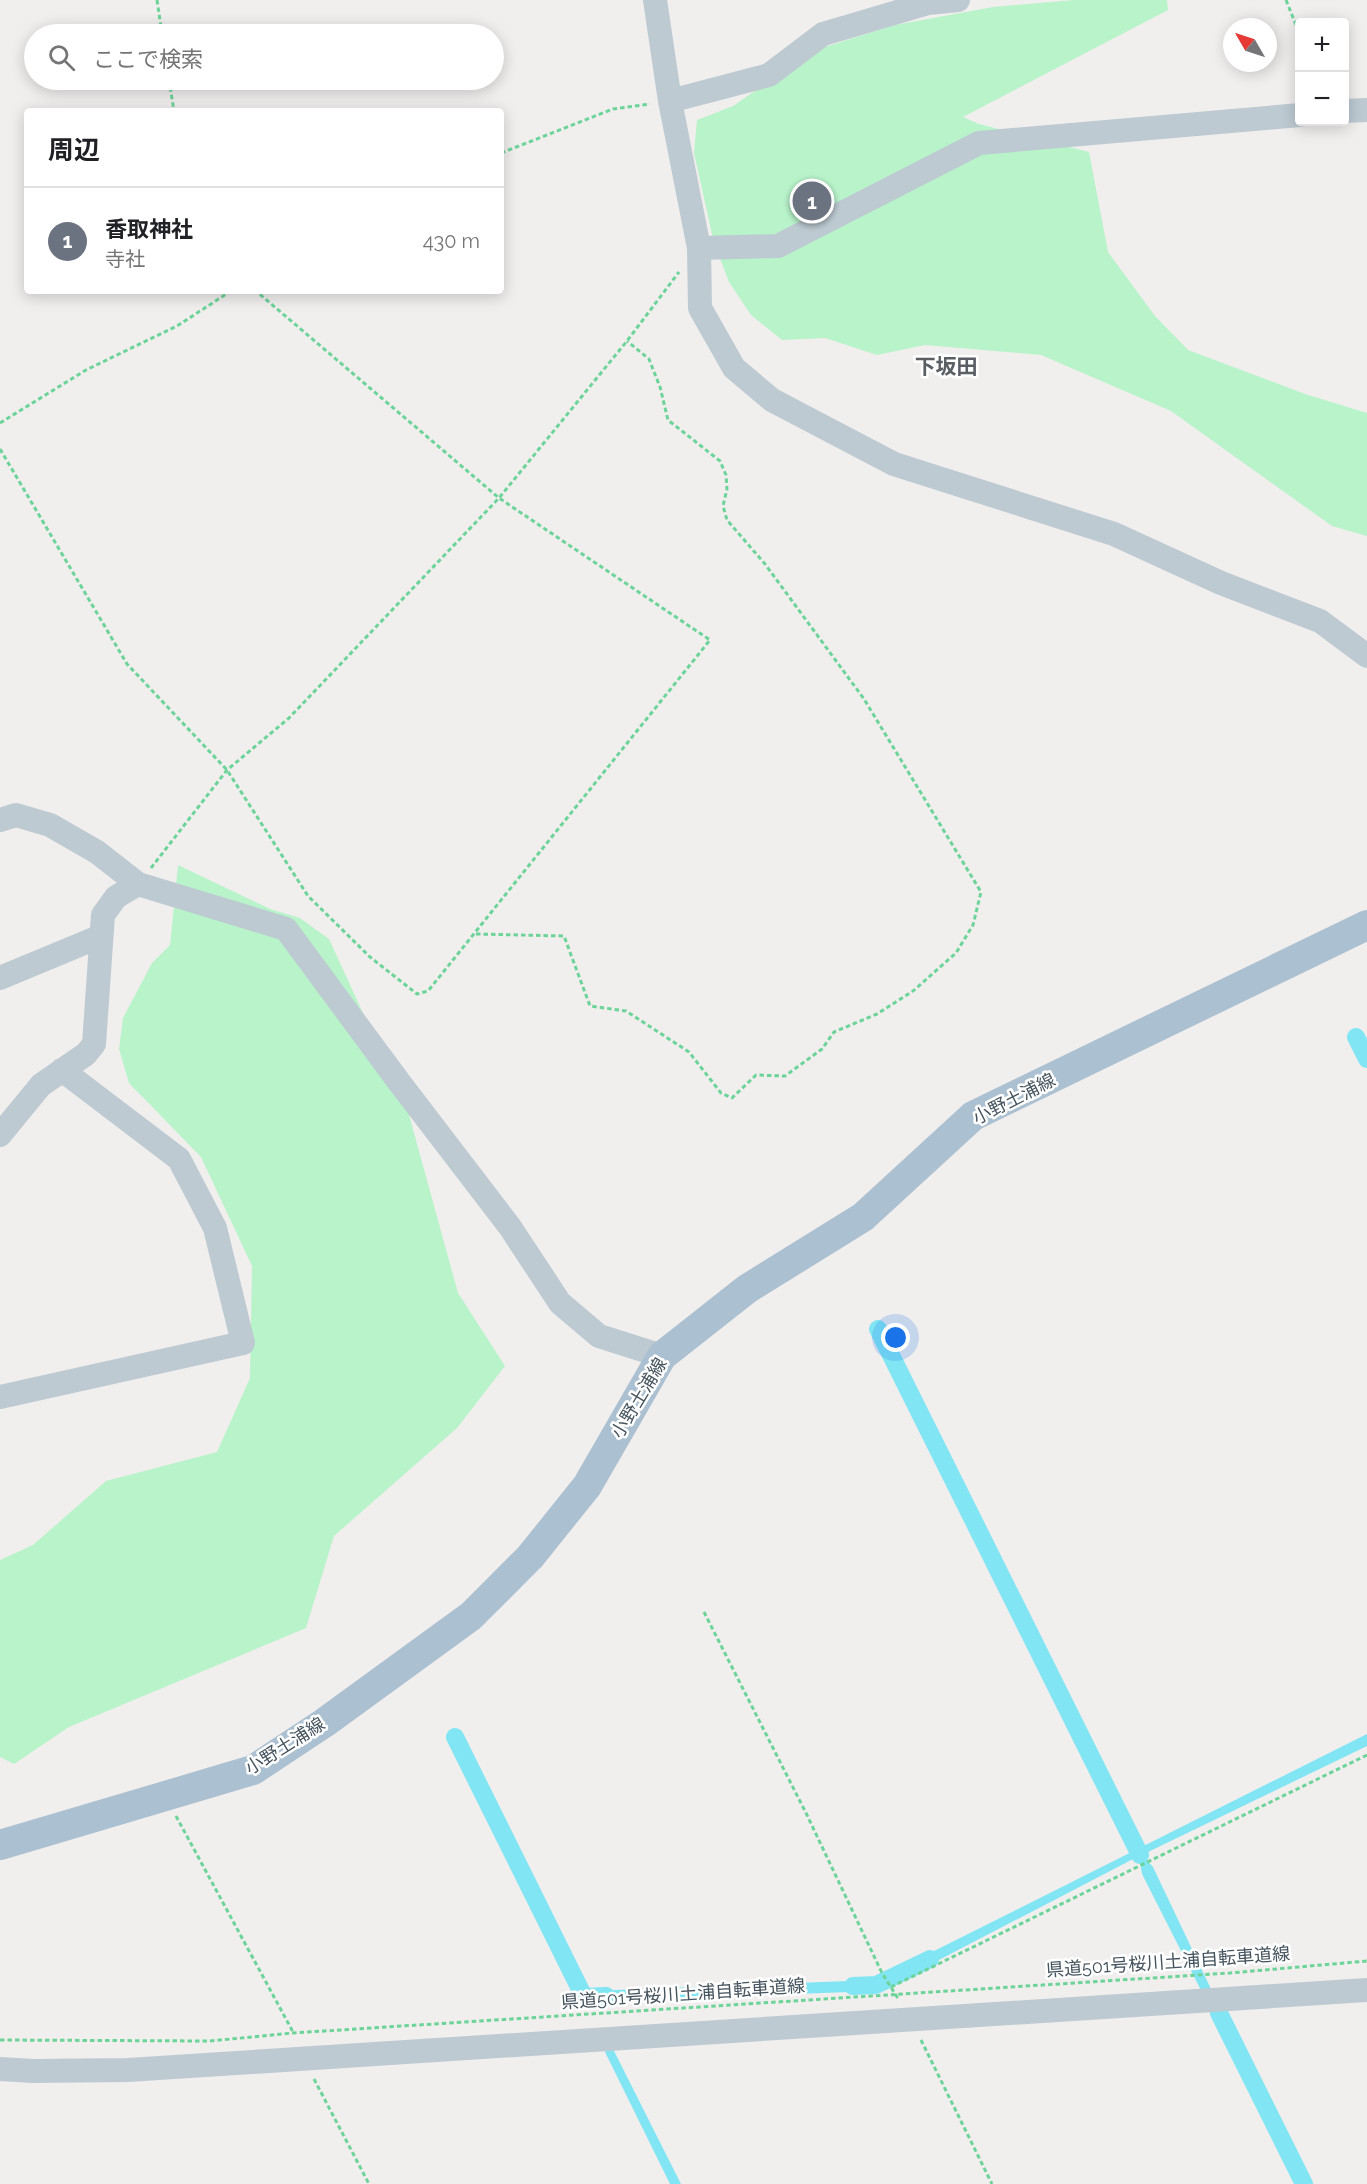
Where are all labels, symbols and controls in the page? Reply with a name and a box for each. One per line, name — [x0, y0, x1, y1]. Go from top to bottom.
north arrow — [1223, 18, 1277, 72]
map controls — [1295, 18, 1349, 126]
button: + — [1295, 18, 1349, 72]
search box — [24, 24, 504, 90]
icon: search — [45, 41, 78, 74]
text: ここで検索 — [93, 46, 203, 72]
button: − — [1295, 72, 1349, 126]
text: 周辺 — [48, 135, 100, 165]
pin: 1 — [792, 178, 832, 224]
text: 香取神社 — [105, 216, 193, 242]
text: 1 — [63, 229, 72, 253]
text: 430 m — [423, 229, 480, 253]
text: 寺社 — [105, 247, 145, 271]
district label: 下坂田 — [915, 354, 978, 379]
street label: 小野土浦線 — [969, 1069, 1059, 1128]
your location — [881, 1323, 910, 1352]
street label: 小野土浦線 — [606, 1354, 671, 1442]
street label: 小野土浦線 — [241, 1713, 328, 1778]
street label: 県道501号桜川土浦自転車道線 — [1045, 1942, 1291, 1981]
street label: 県道501号桜川土浦自転車道線 — [560, 1974, 806, 2013]

